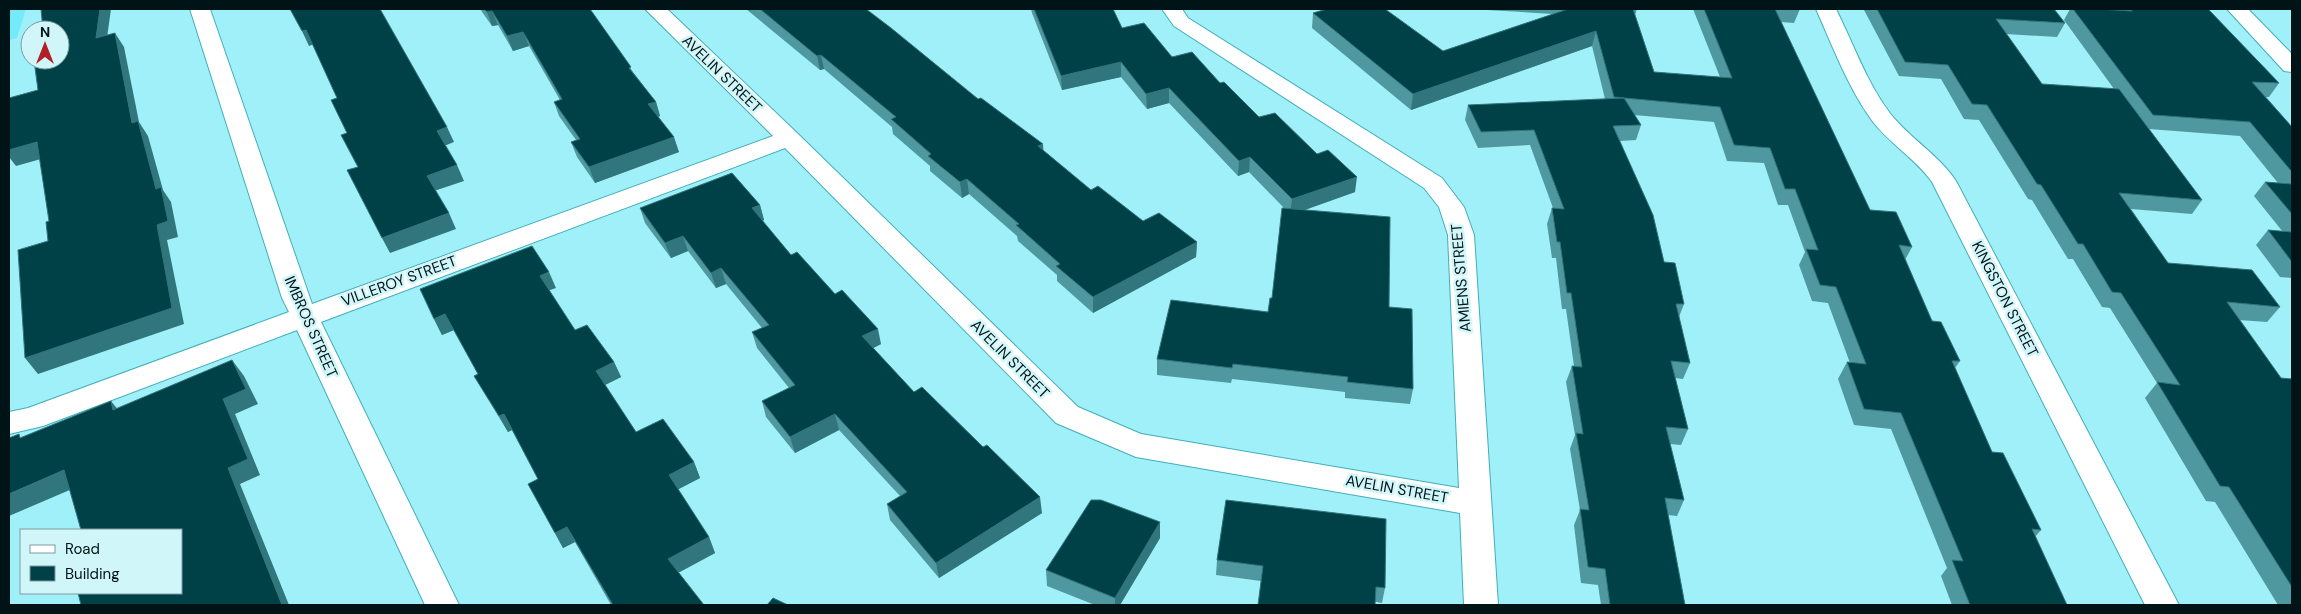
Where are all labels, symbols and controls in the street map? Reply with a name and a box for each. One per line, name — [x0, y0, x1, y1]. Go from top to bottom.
north arrow — [20, 20, 70, 70]
text: N — [40, 23, 50, 41]
street label: AVELIN STREET — [678, 31, 766, 117]
street label: AMIENS STREET — [1446, 223, 1476, 333]
street label: KINGSTON STREET — [1967, 238, 2043, 360]
street label: VILLEROY STREET — [339, 251, 459, 311]
street label: IMBROS STREET — [280, 273, 342, 381]
street label: AVELIN STREET — [966, 315, 1054, 403]
street label: AVELIN STREET — [1344, 470, 1450, 508]
legend — [20, 529, 182, 594]
text: Road — [65, 539, 100, 559]
text: Building — [65, 564, 120, 584]

